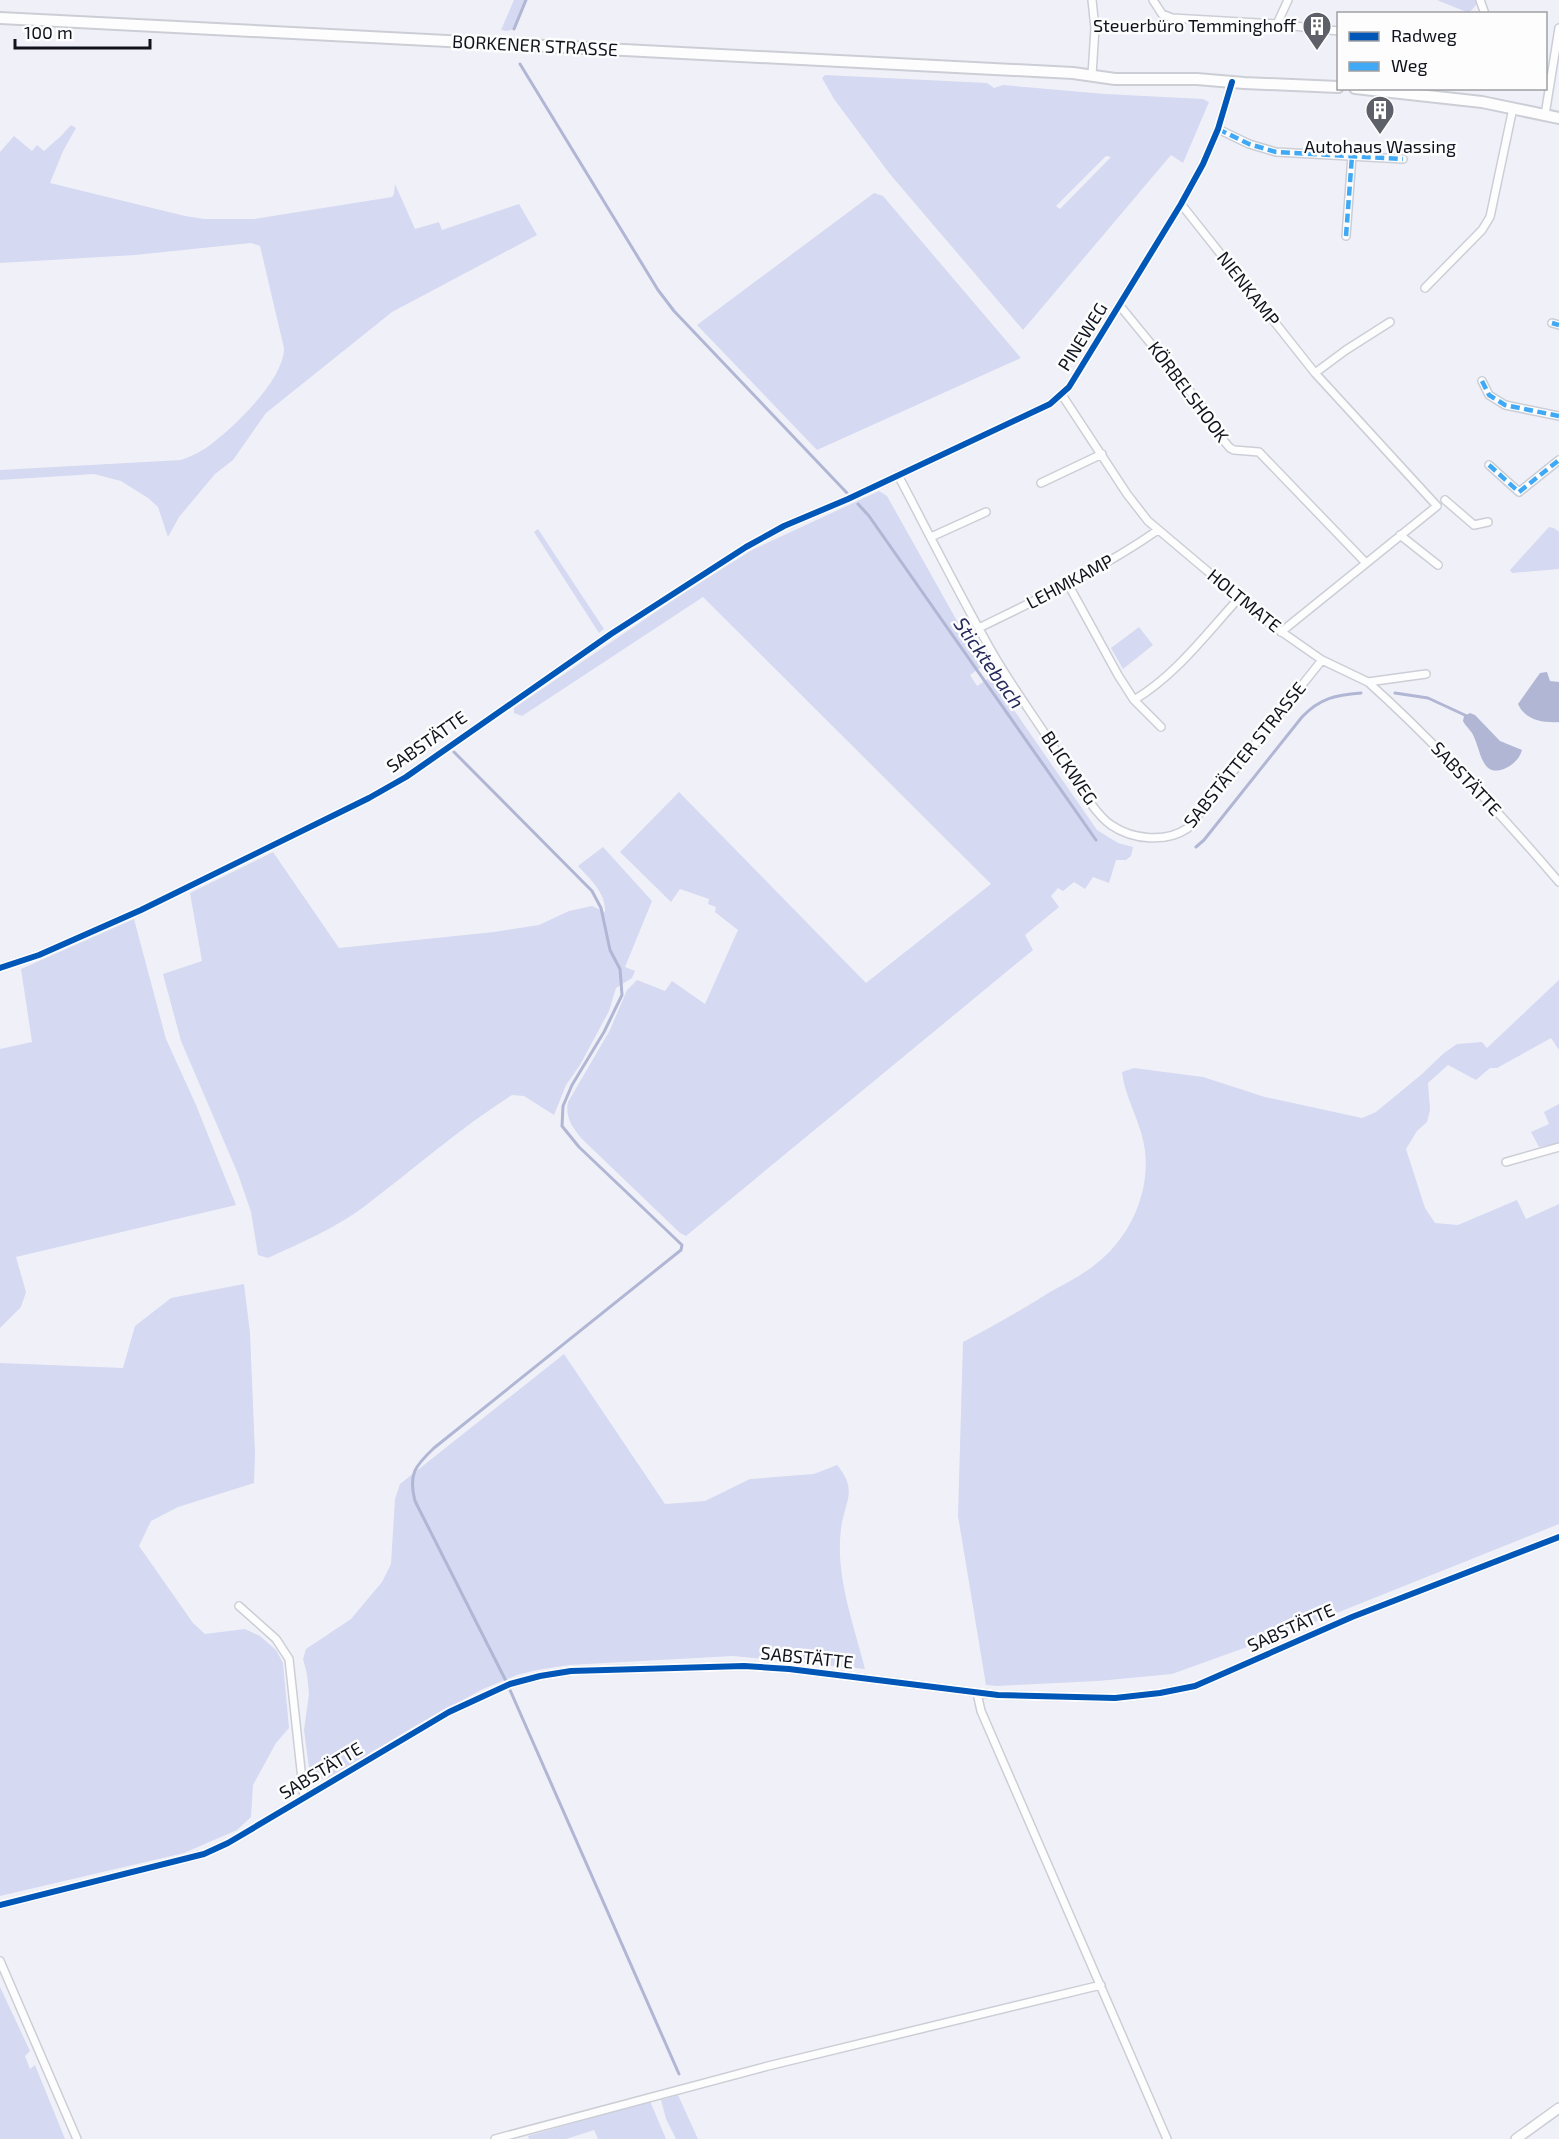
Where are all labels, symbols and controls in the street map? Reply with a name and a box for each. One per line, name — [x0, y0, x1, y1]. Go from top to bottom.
building icon: Steuerbüro Temminghoff — [1301, 10, 1333, 52]
scale bar — [15, 12, 150, 50]
legend — [1337, 12, 1547, 90]
place label: Steuerbüro Temminghoff — [1093, 14, 1297, 36]
text: 100 m — [24, 21, 73, 43]
text: Radweg — [1391, 24, 1457, 46]
street label: BORKENER STRASSE — [452, 30, 618, 60]
text: Weg — [1391, 54, 1427, 76]
building icon: Autohaus Wassing — [1364, 94, 1396, 136]
place label: Autohaus Wassing — [1304, 135, 1456, 157]
street label: NIENKAMP — [1213, 247, 1285, 330]
street label: PINEWEG — [1053, 298, 1112, 375]
street label: KÖRBELSHOOK — [1144, 337, 1234, 446]
street label: LEHMKAMP — [1022, 549, 1117, 613]
street label: HOLTMATE — [1203, 564, 1286, 637]
water label: Sticktebach — [950, 612, 1030, 713]
street label: SABSTÄTTER STRASSE — [1179, 677, 1310, 832]
street label: SABSTÄTTE — [382, 705, 471, 777]
street label: BLICKWEG — [1037, 726, 1103, 809]
street label: SABSTÄTTE — [1427, 737, 1507, 820]
street label: SABSTÄTTE — [1244, 1598, 1338, 1656]
street label: SABSTÄTTE — [760, 1641, 855, 1673]
street label: SABSTÄTTE — [275, 1737, 366, 1804]

